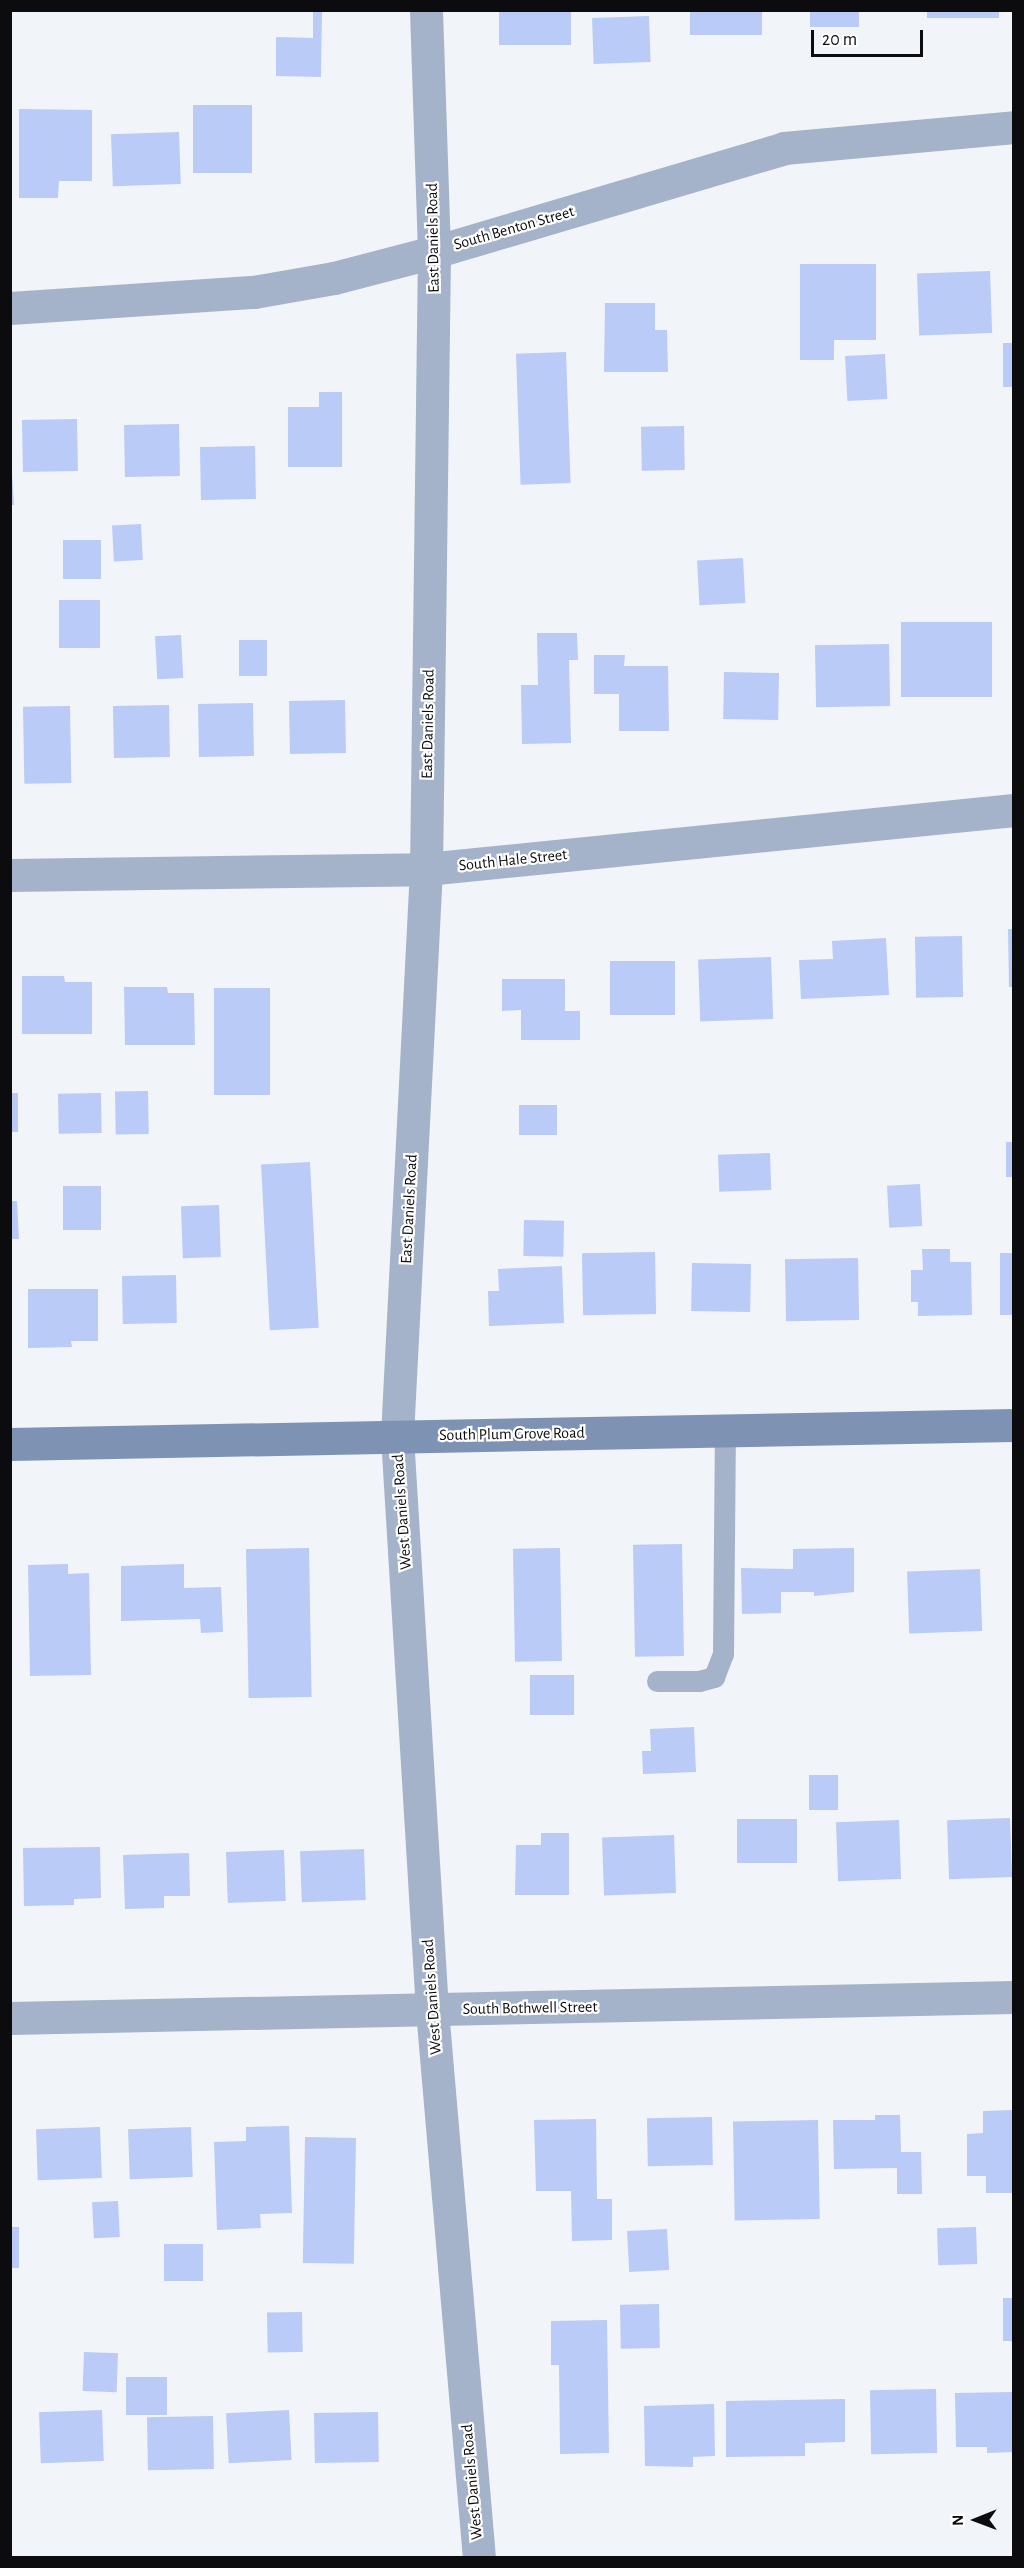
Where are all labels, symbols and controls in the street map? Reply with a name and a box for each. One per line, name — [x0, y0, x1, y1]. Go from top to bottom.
scale bar — [814, 18, 926, 56]
text: 20 m — [822, 31, 857, 49]
street label: East Daniels Road — [422, 183, 444, 293]
street label: South Benton Street — [452, 202, 576, 254]
street label: East Daniels Road — [417, 669, 439, 779]
street label: South Hale Street — [458, 845, 568, 875]
street label: East Daniels Road — [397, 1154, 421, 1264]
street label: South Plum Grove Road — [439, 1423, 585, 1445]
street label: West Daniels Road — [388, 1453, 416, 1571]
street label: West Daniels Road — [418, 1938, 446, 2056]
street label: South Bothwell Street — [462, 1997, 598, 2019]
street label: West Daniels Road — [457, 2423, 487, 2541]
north arrow — [946, 2490, 1006, 2550]
text: N — [950, 2515, 966, 2526]

